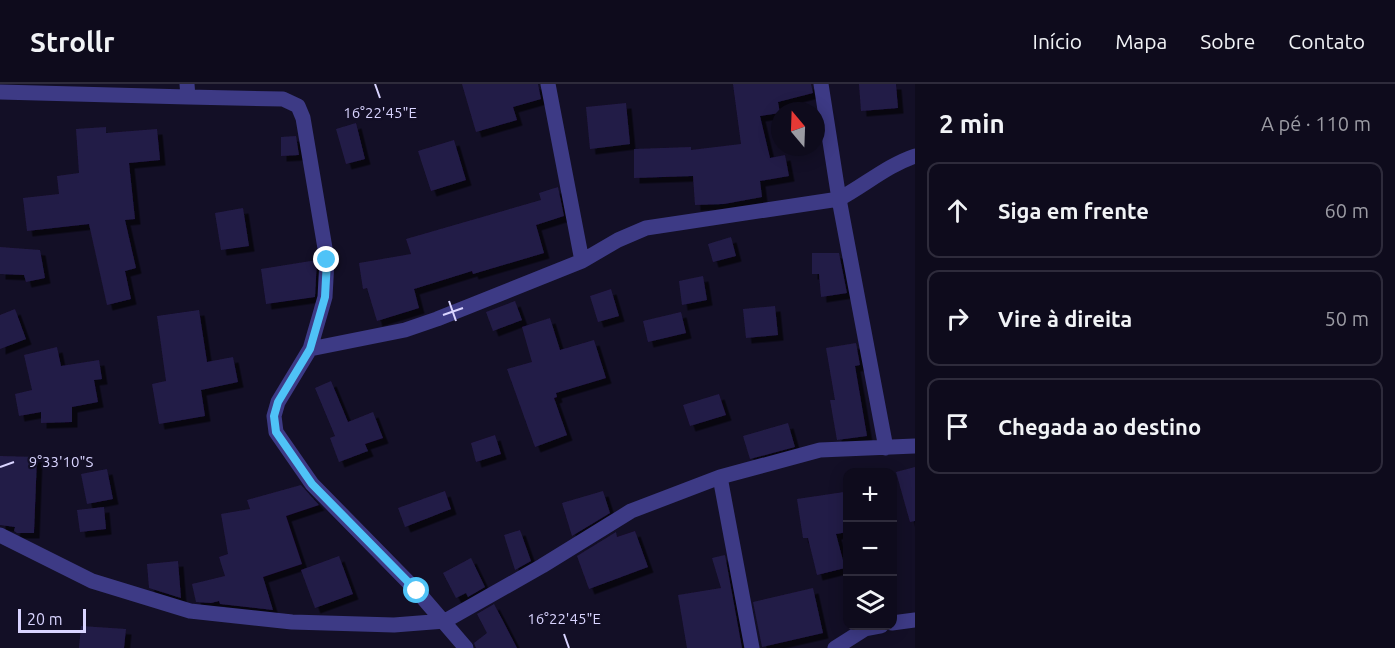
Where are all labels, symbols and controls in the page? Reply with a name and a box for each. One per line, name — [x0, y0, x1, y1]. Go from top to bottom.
text: Strollr — [30, 26, 115, 57]
text: Início — [1033, 29, 1082, 53]
text: Mapa — [1115, 29, 1167, 53]
text: Sobre — [1200, 29, 1255, 53]
text: Contato — [1288, 29, 1365, 53]
north arrow — [771, 102, 825, 156]
text: 16°22'45"E — [343, 104, 417, 121]
text: 2 min — [939, 109, 1005, 138]
text: A pé · 110 m — [1261, 112, 1371, 135]
icon: ahead — [941, 194, 974, 227]
text: Siga em frente — [998, 198, 1149, 223]
text: 60 m — [1325, 199, 1369, 222]
route end — [313, 246, 339, 272]
icon: right — [941, 302, 974, 335]
text: Vire à direita — [998, 306, 1132, 331]
text: 50 m — [1325, 307, 1369, 330]
icon: arrive — [941, 410, 974, 443]
text: Chegada ao destino — [998, 414, 1201, 439]
text: 9°33'10"S — [29, 453, 93, 470]
map controls — [843, 468, 897, 630]
button: + — [843, 468, 897, 522]
button: − — [843, 522, 897, 576]
button: layers — [843, 576, 897, 630]
route start — [403, 577, 429, 603]
scale bar — [18, 606, 86, 634]
text: 20 m — [27, 610, 63, 628]
text: 16°22'45"E — [527, 610, 601, 627]

